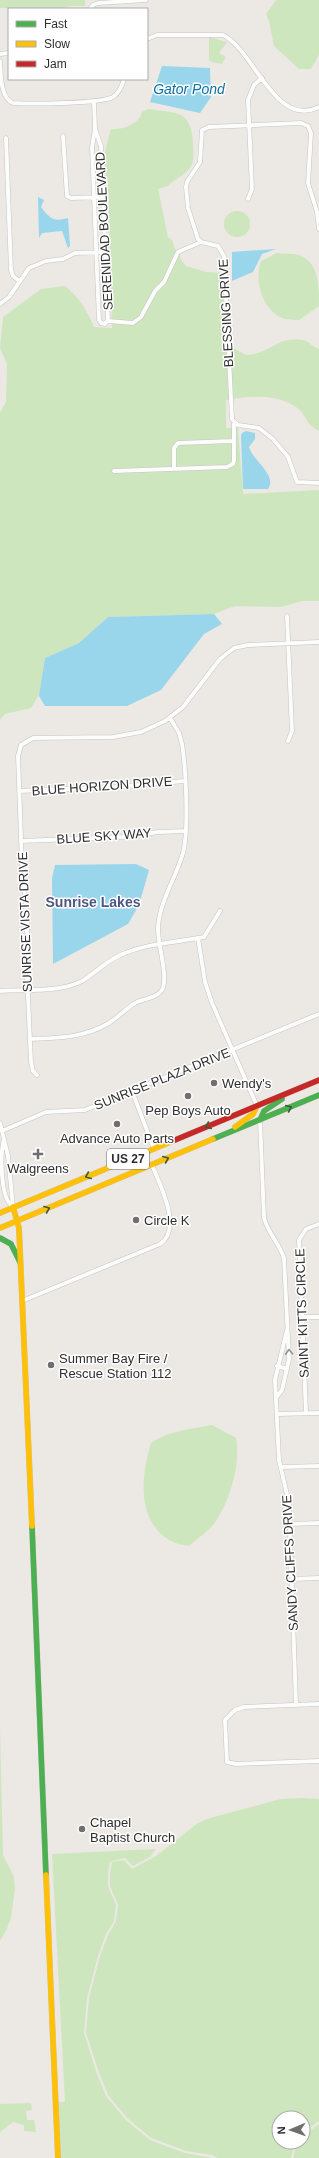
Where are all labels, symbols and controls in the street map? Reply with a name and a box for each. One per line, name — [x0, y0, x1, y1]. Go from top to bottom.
legend — [8, 8, 148, 80]
text: Fast — [44, 17, 68, 31]
text: Slow — [44, 37, 70, 51]
text: Jam — [44, 57, 67, 71]
water label: Gator Pond — [153, 81, 226, 97]
street label: SERENIDAD BOULEVARD — [92, 151, 116, 311]
street label: BLESSING DRIVE — [216, 258, 236, 368]
street label: BLUE HORIZON DRIVE — [31, 774, 173, 798]
street label: BLUE SKY WAY — [56, 825, 152, 847]
street label: SUNRISE VISTA DRIVE — [15, 851, 35, 993]
district label: Sunrise Lakes — [46, 894, 141, 910]
street label: SUNRISE PLAZA DRIVE — [92, 1045, 232, 1113]
place label: Wendy's — [222, 1076, 272, 1091]
marker: Wendy's — [209, 1078, 219, 1088]
marker: Pep Boys Auto — [183, 1091, 193, 1101]
place label: Pep Boys Auto — [145, 1103, 231, 1118]
one-way arrow — [286, 1104, 293, 1112]
marker: Advance Auto Parts — [112, 1119, 122, 1129]
one-way arrow — [205, 1122, 212, 1130]
place label: Advance Auto Parts — [60, 1131, 175, 1146]
marker: Walgreens — [33, 1149, 43, 1159]
road number: US 27 — [107, 1149, 149, 1169]
one-way arrow — [162, 1156, 169, 1164]
place label: Walgreens — [7, 1161, 69, 1176]
one-way arrow — [85, 1172, 92, 1180]
one-way arrow — [44, 1205, 51, 1213]
place label: Circle K — [144, 1213, 190, 1228]
marker: Circle K — [131, 1215, 141, 1225]
street label: SAINT KITTS CIRCLE — [292, 1248, 312, 1378]
one-way arrow — [284, 1349, 293, 1355]
place label: Summer Bay Fire / Rescue Station 112 — [59, 1351, 172, 1381]
marker: Summer Bay Fire / Rescue Station 112 — [46, 1360, 56, 1370]
street label: SANDY CLIFFS DRIVE — [279, 1494, 301, 1631]
place label: Chapel Baptist Church — [90, 1815, 175, 1845]
marker: Chapel Baptist Church — [77, 1824, 87, 1834]
north arrow — [271, 2110, 311, 2150]
text: N — [275, 2126, 287, 2135]

